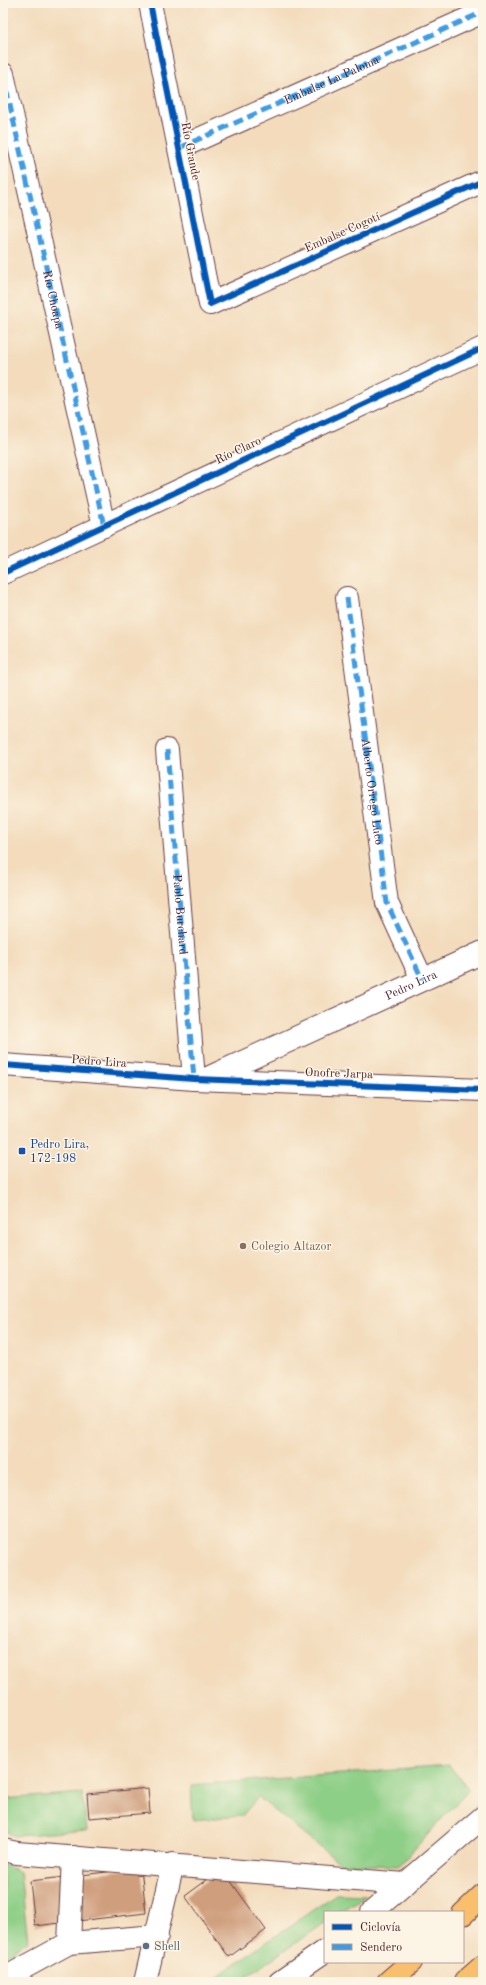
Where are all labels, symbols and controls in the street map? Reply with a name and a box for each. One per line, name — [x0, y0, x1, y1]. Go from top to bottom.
street label: Embalse La Paloma — [282, 54, 381, 107]
street label: Río Grande — [179, 121, 202, 182]
street label: Embalse Cogotí — [303, 211, 383, 255]
street label: Río Choapa — [40, 269, 65, 330]
street label: Río Claro — [214, 435, 263, 467]
street label: Alberto Orrego Luco — [358, 737, 384, 846]
street label: Pablo Burchard — [170, 874, 189, 955]
street label: Pedro Lira — [384, 969, 439, 1003]
street label: Pedro Lira — [71, 1054, 127, 1070]
street label: Onofre Jarpa — [305, 1067, 373, 1081]
place label: Pedro Lira, 172-198 — [30, 1139, 89, 1165]
marker: Pedro Lira, 172-198 — [17, 1146, 27, 1156]
marker: Colegio Altazor — [238, 1241, 248, 1251]
place label: Colegio Altazor — [251, 1241, 332, 1253]
legend — [324, 1911, 464, 1963]
text: Ciclovía — [360, 1922, 401, 1934]
marker: Shell — [141, 1941, 151, 1951]
place label: Shell — [154, 1941, 180, 1953]
text: Sendero — [360, 1942, 402, 1954]

